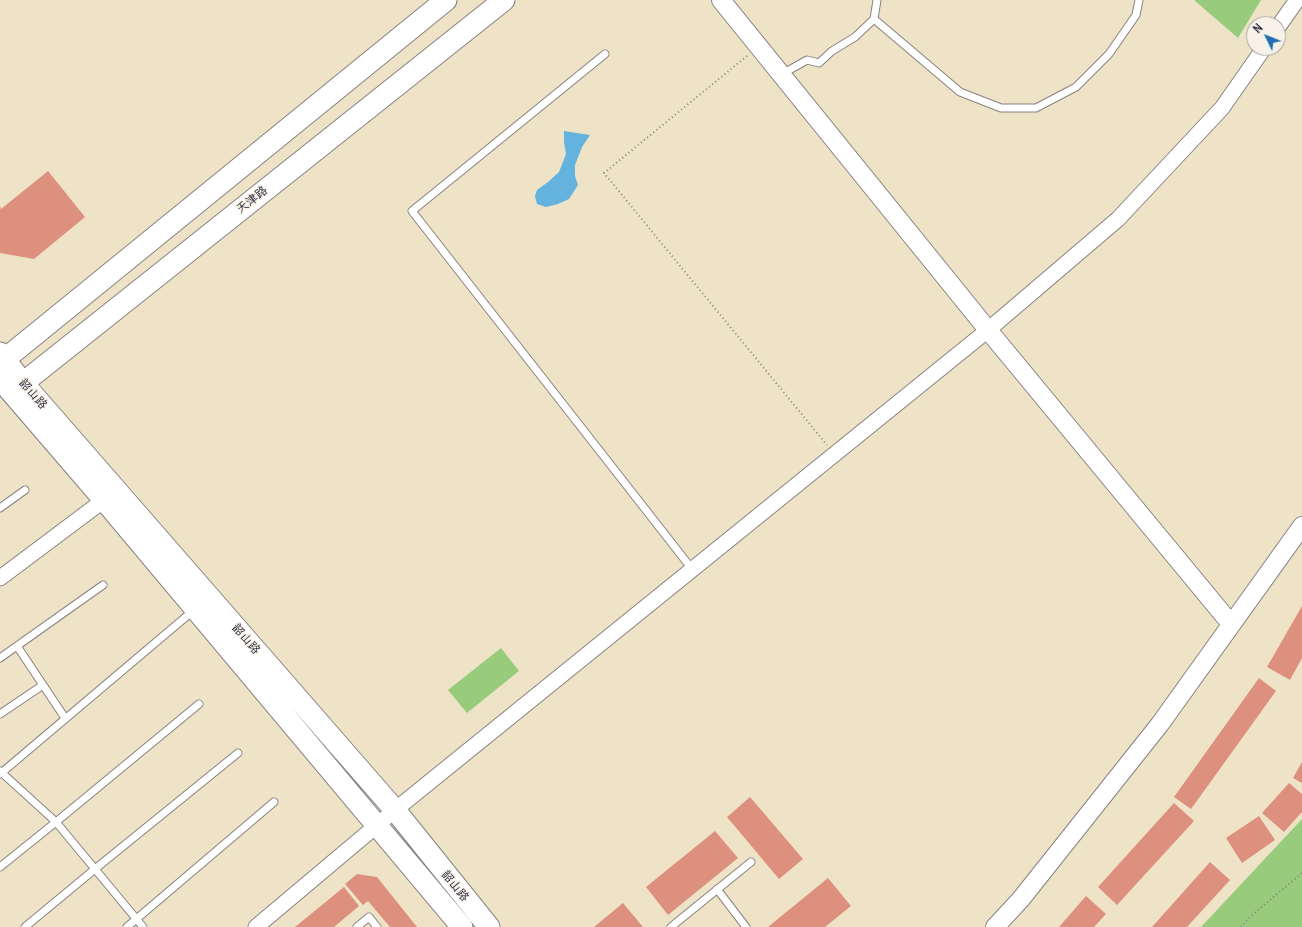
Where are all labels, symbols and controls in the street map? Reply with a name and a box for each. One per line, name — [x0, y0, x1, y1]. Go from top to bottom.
north arrow — [1246, 16, 1286, 56]
text: N — [1250, 21, 1266, 36]
street label: 天津路 — [233, 183, 271, 217]
street label: 韶山路 — [16, 376, 50, 412]
street label: 韶山路 — [229, 621, 263, 657]
street label: 韶山路 — [438, 867, 472, 905]

